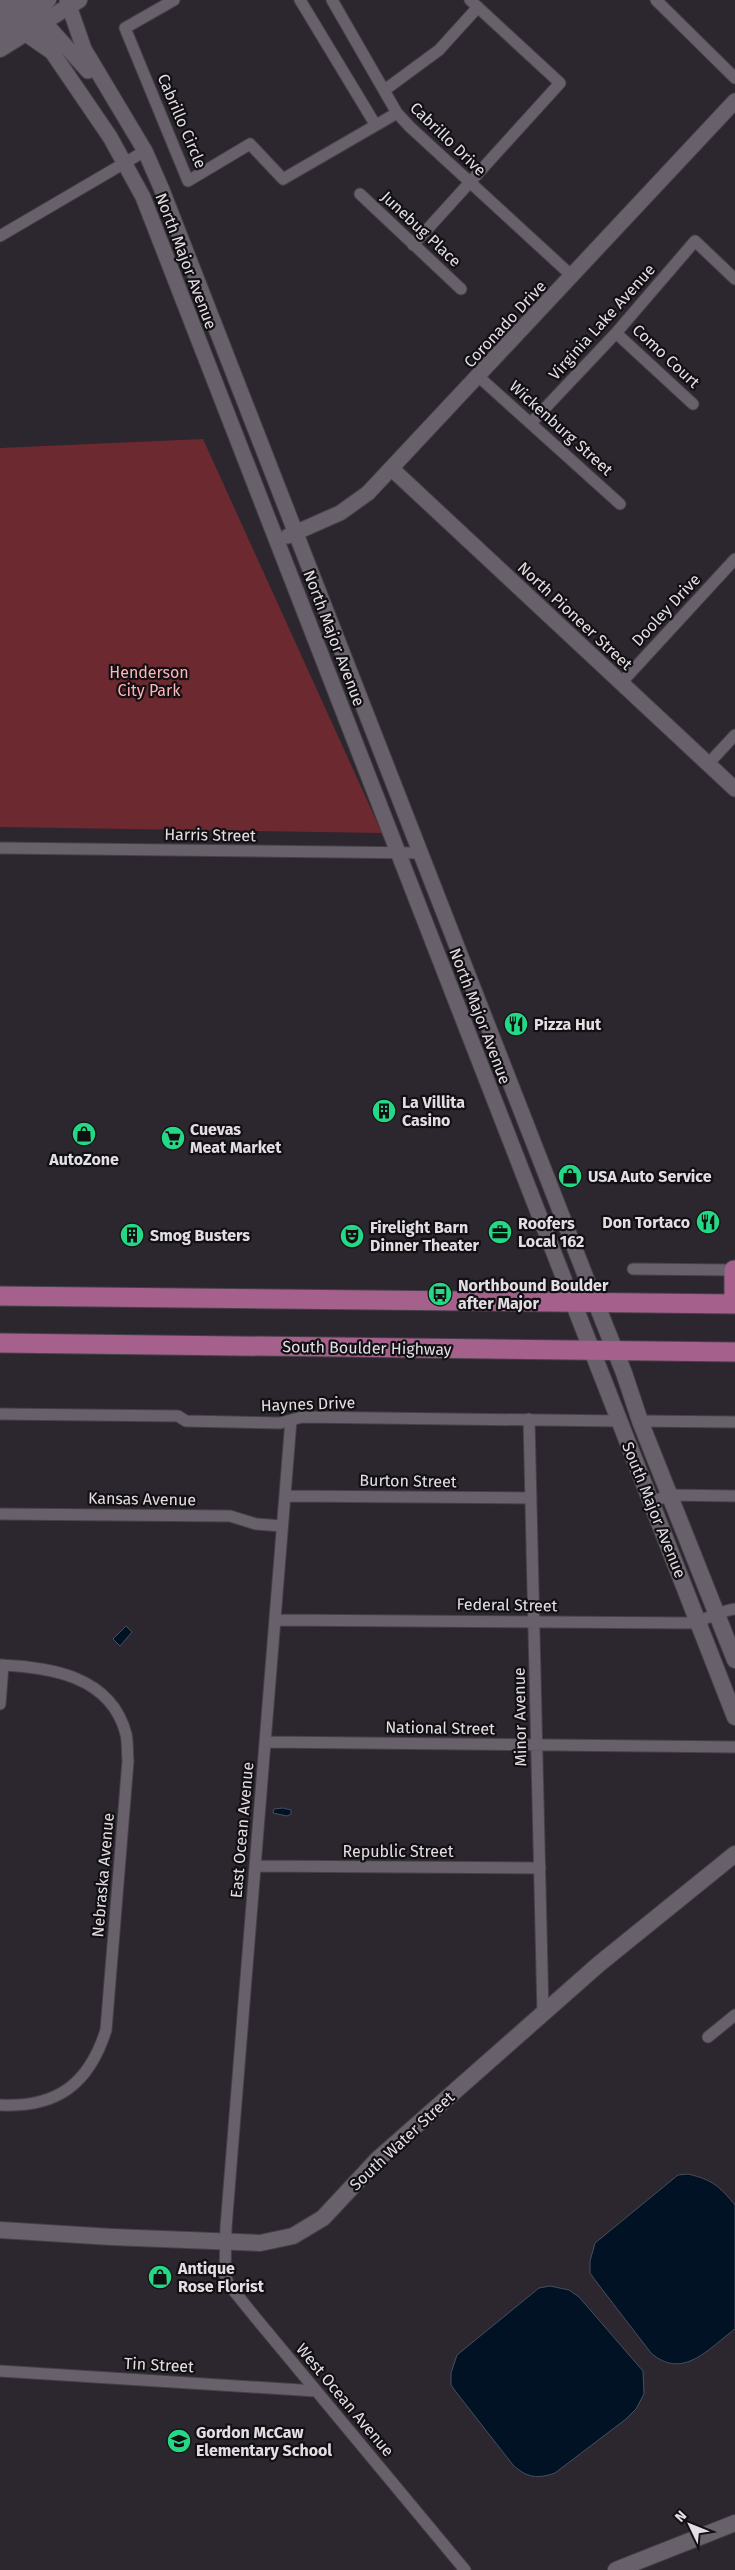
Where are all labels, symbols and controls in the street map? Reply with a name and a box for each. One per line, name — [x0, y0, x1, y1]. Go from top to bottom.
street label: Cabrillo Circle — [154, 71, 210, 171]
street label: Cabrillo Drive — [406, 98, 490, 180]
street label: Junebug Place — [377, 187, 465, 271]
street label: North Major Avenue — [151, 190, 221, 332]
street label: Virginia Lake Avenue — [545, 260, 659, 384]
street label: Coronado Drive — [460, 277, 550, 371]
street label: Como Court — [629, 320, 704, 392]
street label: Wickenburg Street — [506, 377, 617, 479]
street label: North Pioneer Street — [514, 558, 636, 674]
street label: North Major Avenue — [299, 567, 369, 709]
street label: Dooley Drive — [628, 570, 704, 650]
park label: Henderson City Park — [109, 663, 189, 700]
street label: Harris Street — [164, 825, 256, 845]
street label: North Major Avenue — [445, 945, 515, 1087]
restaurant icon: Pizza Hut — [503, 1011, 529, 1037]
place label: Pizza Hut — [534, 1015, 602, 1034]
place label: La Villita Casino — [402, 1093, 465, 1130]
building icon: La Villita Casino — [371, 1098, 397, 1124]
place label: Cuevas Meat Market — [190, 1120, 282, 1157]
shop icon: AutoZone — [71, 1121, 97, 1147]
supermarket icon: Cuevas Meat Market — [160, 1125, 186, 1151]
place label: AutoZone — [48, 1150, 119, 1169]
shop icon: USA Auto Service — [557, 1163, 583, 1189]
place label: USA Auto Service — [588, 1167, 712, 1186]
restaurant icon: Don Tortaco — [695, 1209, 721, 1235]
place label: Don Tortaco — [602, 1213, 690, 1232]
place label: Roofers Local 162 — [518, 1214, 584, 1251]
place label: Firelight Barn Dinner Theater — [370, 1218, 479, 1255]
office icon: Roofers Local 162 — [487, 1219, 513, 1245]
building icon: Smog Busters — [119, 1222, 145, 1248]
theatre icon: Firelight Barn Dinner Theater — [339, 1223, 365, 1249]
place label: Smog Busters — [150, 1226, 250, 1245]
place label: Northbound Boulder after Major — [458, 1276, 609, 1313]
bus stop icon: Northbound Boulder after Major — [427, 1281, 453, 1307]
street label: South Boulder Highway — [282, 1337, 452, 1359]
street label: Haynes Drive — [260, 1393, 356, 1415]
street label: South Major Avenue — [618, 1439, 690, 1581]
street label: Burton Street — [359, 1471, 457, 1491]
street label: Kansas Avenue — [88, 1489, 196, 1509]
street label: Federal Street — [456, 1595, 558, 1615]
street label: Minor Avenue — [510, 1667, 530, 1767]
street label: National Street — [385, 1718, 495, 1738]
street label: East Ocean Avenue — [227, 1761, 257, 1899]
street label: Nebraska Avenue — [88, 1812, 118, 1938]
street label: Republic Street — [343, 1842, 454, 1861]
street label: South Water Street — [346, 2087, 458, 2194]
place label: Antique Rose Florist — [177, 2259, 265, 2296]
shop icon: Antique Rose Florist — [147, 2264, 173, 2290]
street label: West Ocean Avenue — [292, 2340, 398, 2460]
street label: Tin Street — [124, 2354, 195, 2376]
place label: Gordon McCaw Elementary School — [196, 2423, 332, 2460]
school or university icon: Gordon McCaw Elementary School — [166, 2428, 192, 2454]
north arrow — [665, 2500, 715, 2550]
text: N — [671, 2507, 690, 2526]

